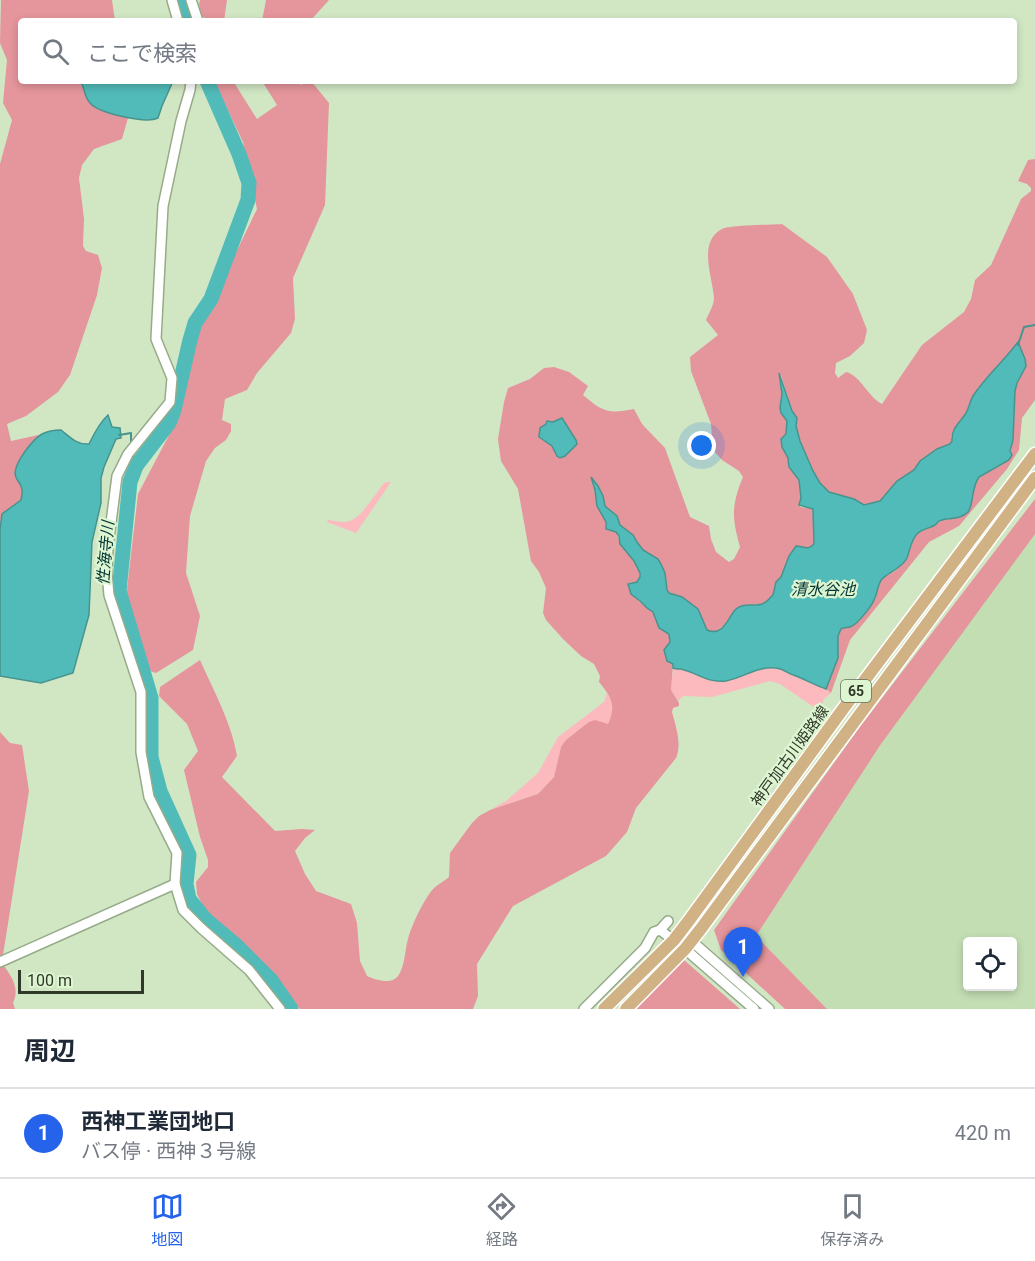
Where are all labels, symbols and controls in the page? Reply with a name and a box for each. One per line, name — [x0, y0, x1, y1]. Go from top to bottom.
search box — [18, 18, 1017, 84]
icon: search — [39, 35, 72, 68]
text: ここで検索 — [87, 41, 197, 66]
your location — [687, 431, 716, 460]
water label: 性海寺川 — [93, 518, 118, 586]
water label: 清水谷池 — [791, 580, 857, 599]
road number: 65 — [841, 680, 871, 702]
street label: 神戸加古川姫路線 — [747, 702, 833, 810]
pin: 1 — [724, 928, 762, 977]
map controls — [963, 937, 1017, 991]
button: locate — [963, 937, 1017, 991]
scale bar — [18, 967, 144, 994]
text: 100 m — [27, 971, 72, 990]
text: 周辺 — [24, 1036, 76, 1066]
text: 西神工業団地口 — [81, 1109, 235, 1134]
text: 1 — [38, 1121, 49, 1145]
text: 420 m — [955, 1121, 1011, 1145]
text: バス停 · 西神３号線 — [81, 1139, 256, 1163]
tab: 地図 — [151, 1190, 184, 1250]
tab: 経路 — [485, 1190, 518, 1250]
tab: 保存済み — [820, 1190, 884, 1250]

